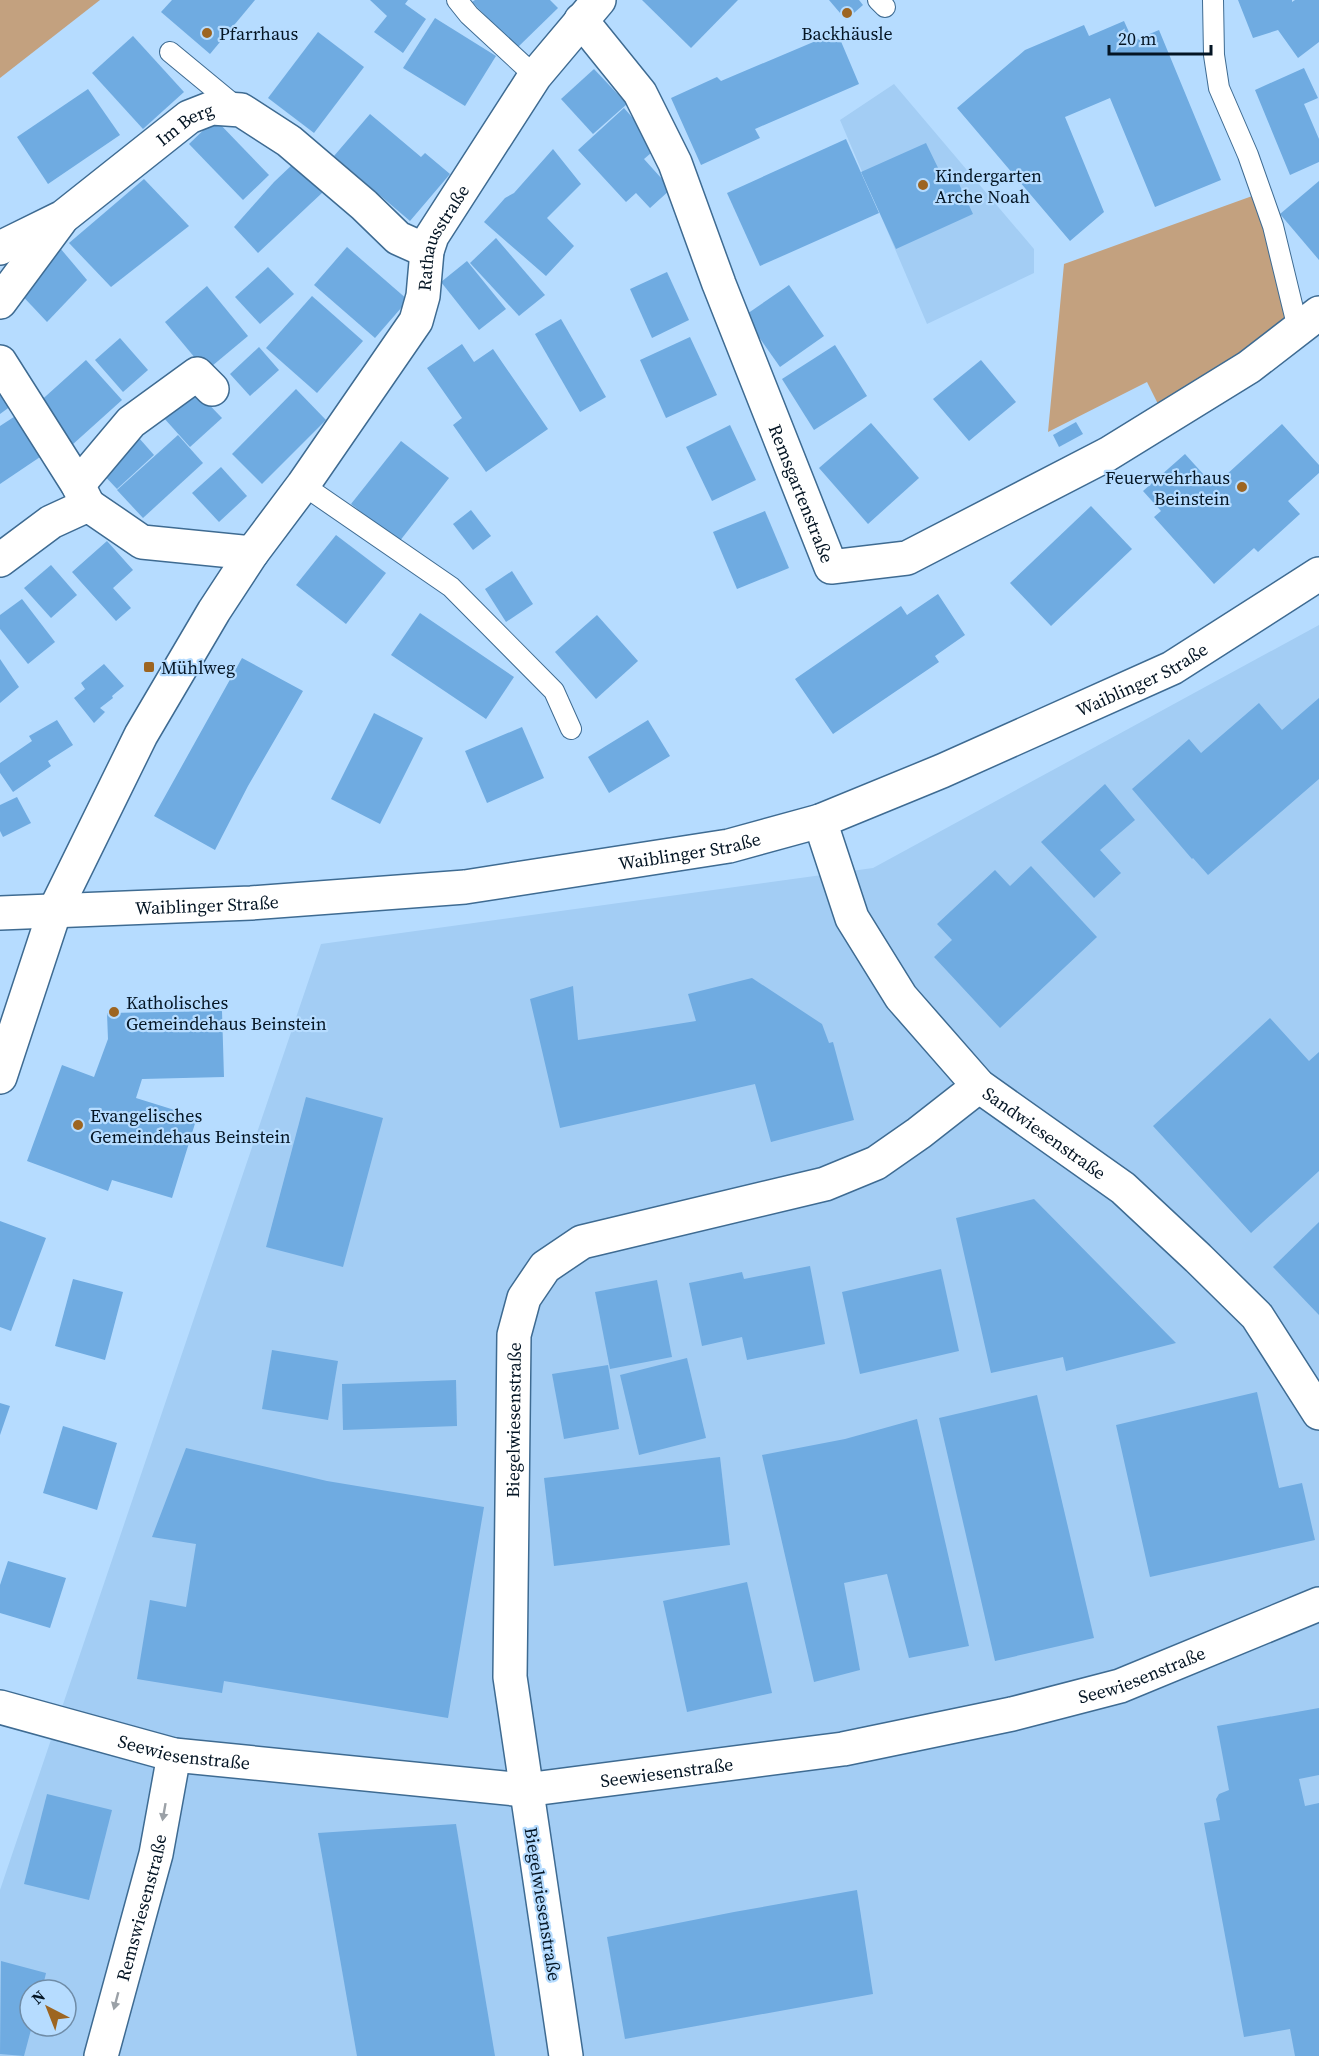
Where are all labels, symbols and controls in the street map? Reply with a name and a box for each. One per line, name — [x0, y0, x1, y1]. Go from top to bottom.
marker: Backhäusle — [840, 6, 854, 20]
scale bar — [1109, 18, 1211, 56]
place label: Pfarrhaus — [219, 21, 299, 46]
place label: Backhäusle — [801, 21, 893, 46]
marker: Pfarrhaus — [200, 26, 214, 40]
text: 20 m — [1118, 26, 1156, 51]
street label: Im Berg — [150, 96, 217, 151]
place label: Kindergarten Arche Noah — [935, 163, 1042, 209]
marker: Kindergarten Arche Noah — [916, 178, 930, 192]
street label: Rathausstraße — [411, 179, 475, 292]
street label: Remsgartenstraße — [763, 420, 840, 566]
place label: Feuerwehrhaus Beinstein — [1105, 465, 1230, 511]
marker: Feuerwehrhaus Beinstein — [1235, 480, 1249, 494]
street label: Waiblinger Straße — [1072, 636, 1212, 722]
place label: Mühlweg — [161, 655, 235, 680]
marker: Mühlweg — [142, 660, 156, 674]
street label: Waiblinger Straße — [616, 825, 763, 876]
street label: Waiblinger Straße — [134, 888, 280, 920]
place label: Katholisches Gemeindehaus Beinstein — [126, 990, 327, 1036]
marker: Katholisches Gemeindehaus Beinstein — [107, 1005, 121, 1019]
street label: Sandwiesenstraße — [978, 1080, 1111, 1185]
place label: Evangelisches Gemeindehaus Beinstein — [90, 1103, 291, 1149]
marker: Evangelisches Gemeindehaus Beinstein — [71, 1118, 85, 1132]
street label: Biegelwiesenstraße — [500, 1342, 526, 1498]
street label: Seewiesenstraße — [1075, 1640, 1209, 1709]
street label: Seewiesenstraße — [115, 1728, 251, 1775]
street label: Seewiesenstraße — [599, 1751, 735, 1793]
one-way arrow — [159, 1803, 168, 1822]
street label: Biegelwiesenstraße — [518, 1825, 568, 1983]
street label: Remswiesenstraße — [110, 1832, 172, 1984]
north arrow — [18, 1978, 78, 2038]
text: N — [26, 1985, 50, 2009]
one-way arrow — [110, 1992, 120, 2010]

